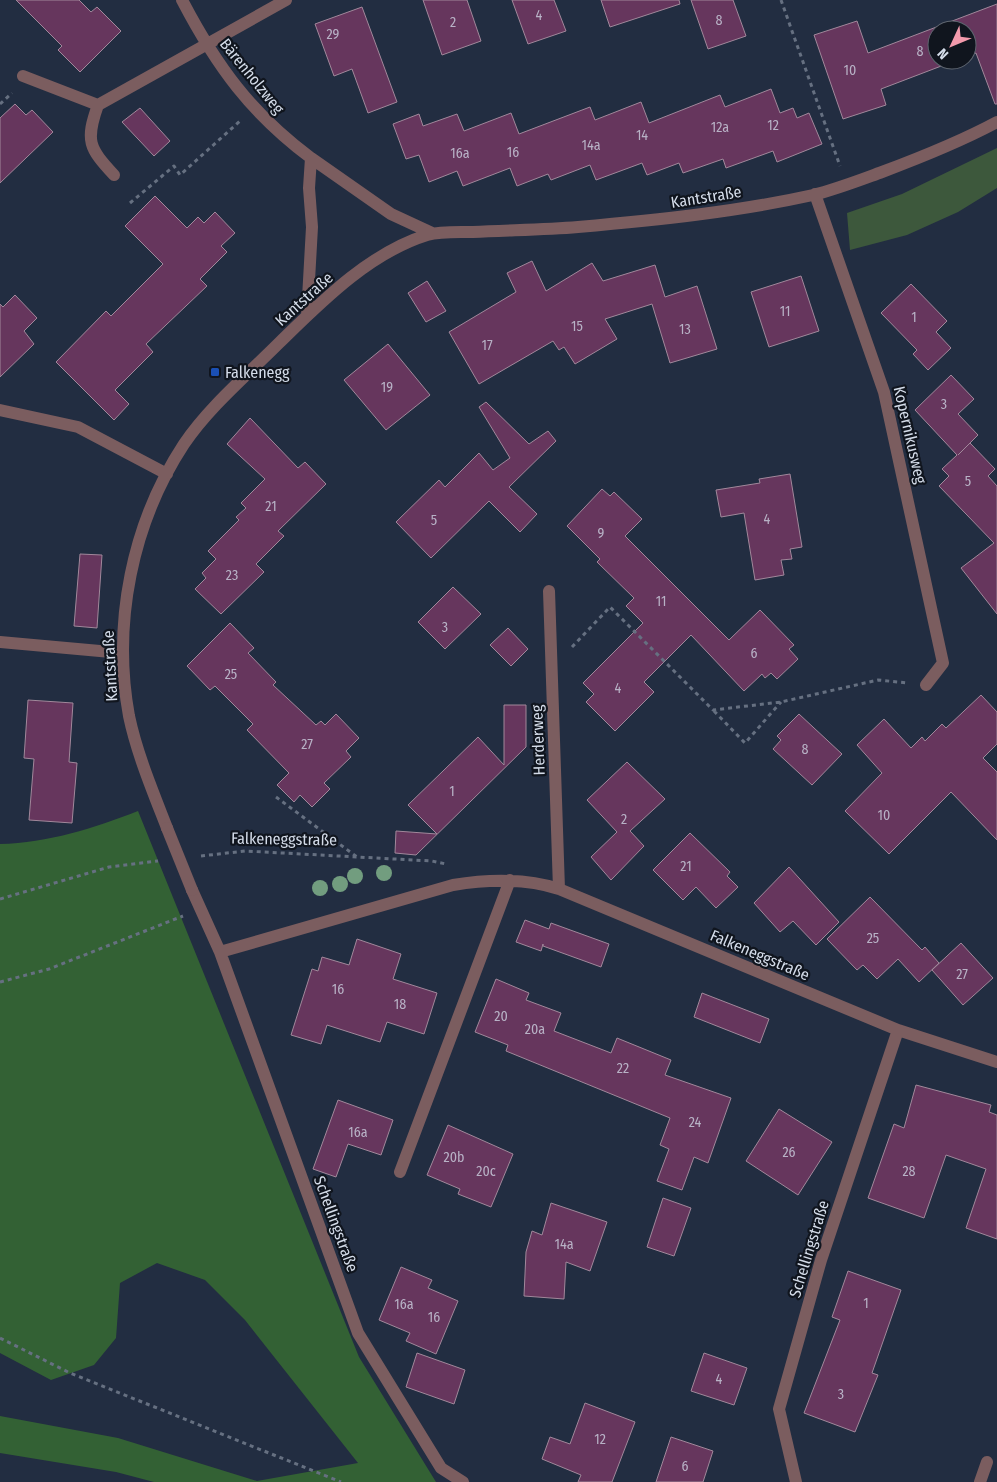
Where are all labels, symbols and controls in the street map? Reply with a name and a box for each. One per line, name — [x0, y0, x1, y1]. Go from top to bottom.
house number: 4 — [536, 7, 543, 24]
house number: 8 — [716, 12, 723, 29]
house number: 2 — [450, 14, 456, 31]
north arrow — [927, 20, 977, 70]
house number: 29 — [327, 26, 340, 43]
street label: Bärenholzweg — [216, 34, 288, 118]
house number: 8 — [917, 43, 924, 60]
text: N — [934, 45, 952, 63]
house number: 10 — [844, 62, 856, 79]
house number: 12 — [767, 117, 779, 134]
house number: 12a — [711, 119, 729, 136]
house number: 14 — [636, 127, 648, 144]
house number: 14a — [581, 137, 601, 154]
house number: 16 — [507, 144, 519, 161]
house number: 16a — [450, 145, 470, 162]
street label: Kantstraße — [669, 182, 743, 212]
street label: Kantstraße — [271, 268, 337, 330]
house number: 11 — [780, 303, 790, 320]
house number: 1 — [911, 309, 917, 326]
house number: 15 — [571, 318, 583, 335]
house number: 13 — [679, 321, 691, 338]
house number: 17 — [481, 337, 493, 354]
place label: Falkenegg — [225, 363, 290, 382]
marker: Falkenegg — [209, 366, 221, 378]
house number: 19 — [381, 379, 393, 396]
street label: Kopernikusweg — [890, 384, 931, 486]
house number: 3 — [941, 396, 947, 413]
house number: 5 — [965, 473, 971, 490]
house number: 21 — [265, 498, 277, 515]
house number: 4 — [764, 511, 771, 528]
house number: 5 — [431, 512, 437, 529]
house number: 9 — [598, 525, 605, 542]
house number: 23 — [226, 567, 238, 584]
house number: 11 — [656, 593, 666, 610]
house number: 3 — [442, 619, 448, 636]
street label: Kantstraße — [99, 630, 121, 702]
house number: 6 — [751, 645, 758, 662]
house number: 25 — [225, 666, 237, 683]
house number: 4 — [615, 680, 622, 697]
street label: Herderweg — [527, 704, 549, 776]
house number: 27 — [301, 736, 313, 753]
house number: 8 — [802, 741, 809, 758]
house number: 1 — [449, 783, 455, 800]
house number: 10 — [878, 807, 890, 824]
house number: 2 — [621, 811, 627, 828]
street label: Falkeneggstraße — [231, 829, 337, 849]
house number: 21 — [680, 858, 692, 875]
street label: Falkeneggstraße — [708, 926, 813, 984]
house number: 25 — [867, 930, 879, 947]
house number: 27 — [956, 966, 968, 983]
house number: 16 — [332, 981, 344, 998]
house number: 18 — [394, 996, 406, 1013]
house number: 20 — [494, 1008, 508, 1025]
house number: 20a — [525, 1021, 545, 1038]
house number: 22 — [617, 1060, 629, 1077]
house number: 24 — [689, 1114, 702, 1131]
house number: 16a — [348, 1124, 368, 1141]
house number: 26 — [782, 1144, 796, 1161]
house number: 20b — [444, 1149, 464, 1166]
house number: 20c — [476, 1163, 496, 1180]
house number: 28 — [902, 1163, 916, 1180]
street label: Schellingstraße — [310, 1173, 362, 1275]
street label: Schellingstraße — [785, 1198, 833, 1300]
house number: 14a — [554, 1236, 574, 1253]
house number: 1 — [863, 1295, 869, 1312]
house number: 16a — [394, 1296, 414, 1313]
house number: 16 — [428, 1309, 440, 1326]
house number: 4 — [716, 1371, 723, 1388]
house number: 3 — [838, 1386, 844, 1403]
house number: 12 — [594, 1431, 606, 1448]
house number: 6 — [682, 1458, 689, 1475]

